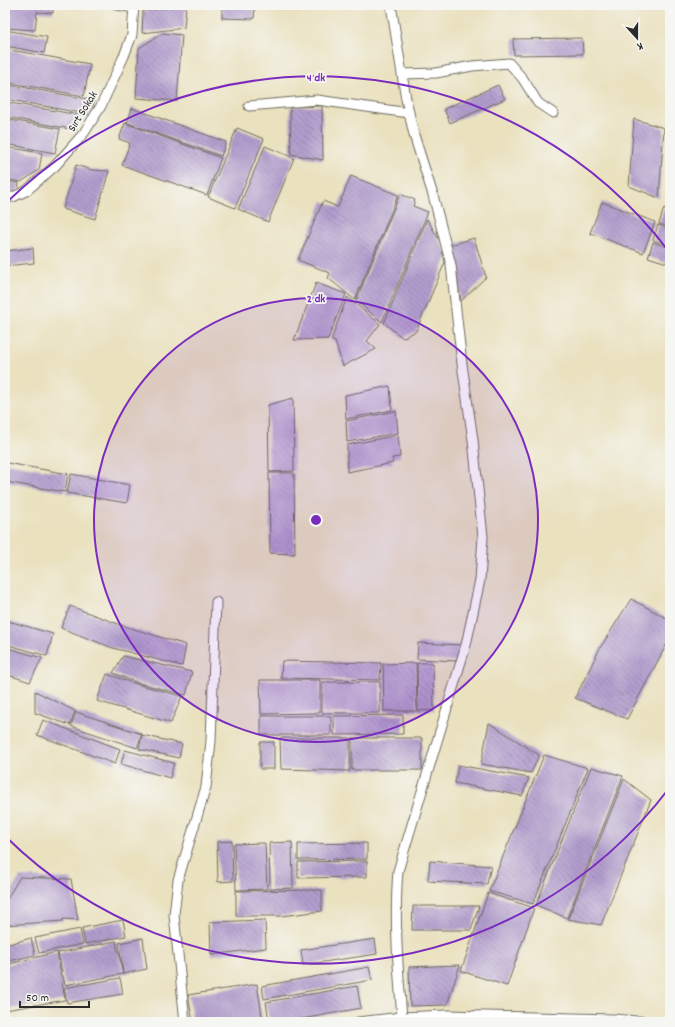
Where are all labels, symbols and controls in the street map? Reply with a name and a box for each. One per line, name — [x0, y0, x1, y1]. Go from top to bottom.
north arrow — [617, 18, 657, 58]
text: K — [635, 37, 645, 54]
text: 4 dk — [307, 70, 325, 87]
street label: Sırt Sokak — [64, 88, 103, 135]
text: 2 dk — [307, 291, 325, 308]
centre of rings — [309, 513, 323, 527]
scale bar — [20, 983, 89, 1009]
text: 50 m — [26, 990, 49, 1007]

